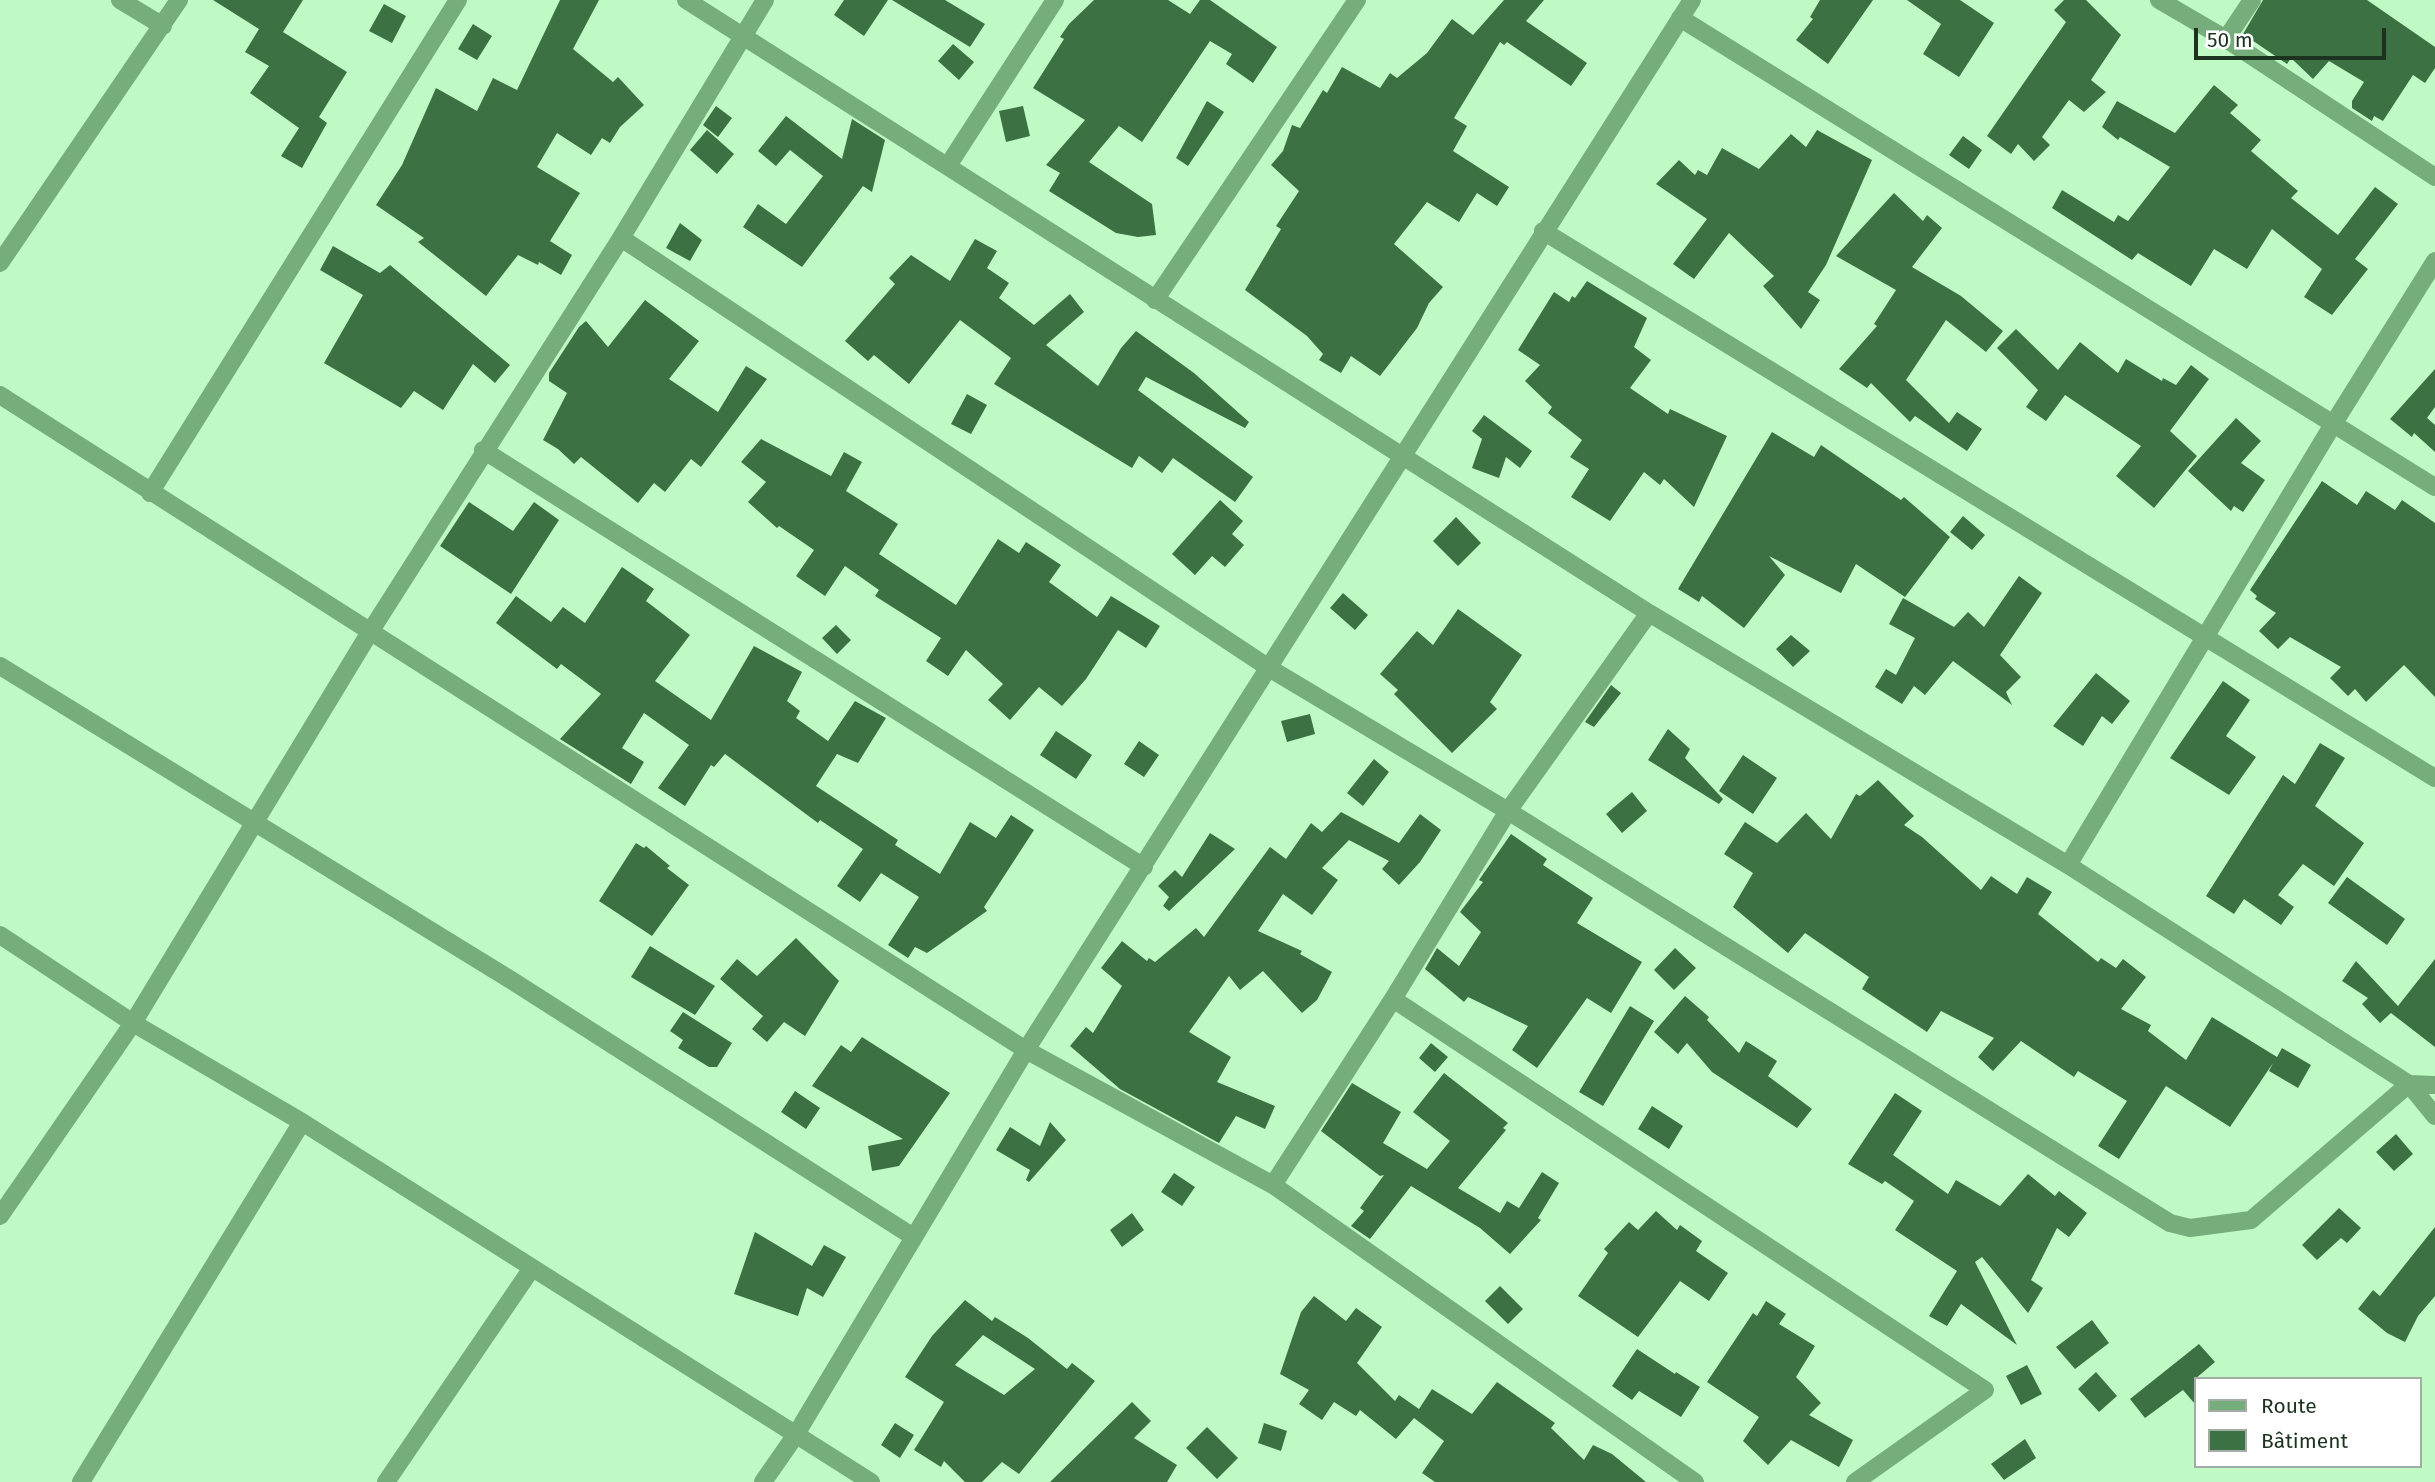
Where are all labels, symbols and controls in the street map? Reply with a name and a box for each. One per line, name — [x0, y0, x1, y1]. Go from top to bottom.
scale bar — [2197, 14, 2390, 58]
text: 50 m — [2207, 27, 2253, 53]
legend — [2194, 1377, 2421, 1468]
text: Route — [2261, 1393, 2317, 1419]
text: Bâtiment — [2261, 1428, 2348, 1454]

